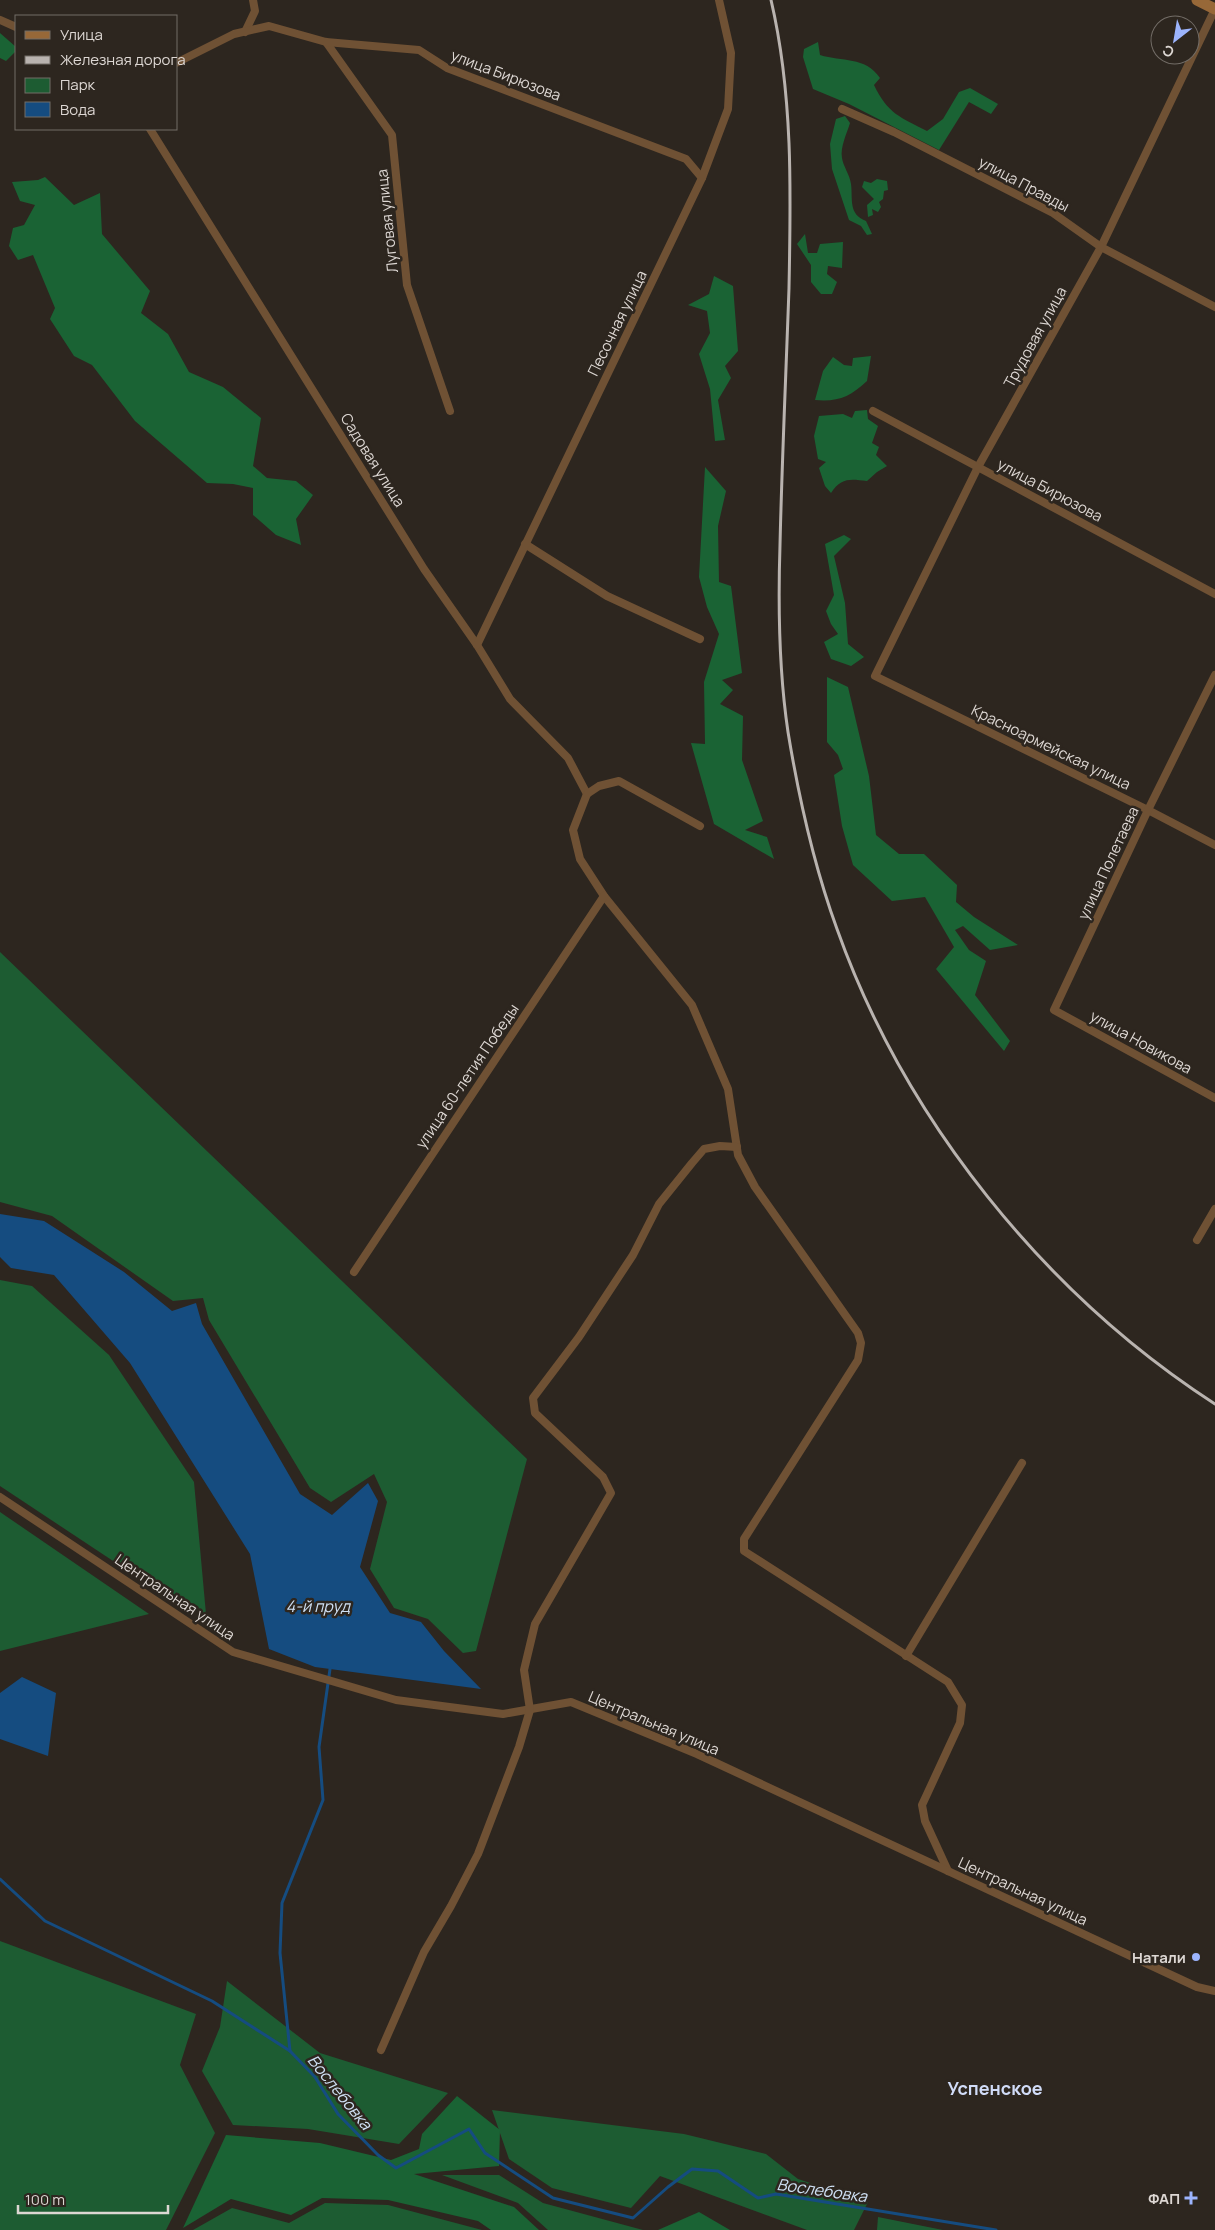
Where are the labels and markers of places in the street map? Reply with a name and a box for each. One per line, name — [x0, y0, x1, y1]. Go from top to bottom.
place label: Натали — [1132, 1947, 1186, 1968]
marker: Натали — [1190, 1951, 1202, 1963]
place label: ФАП — [1148, 2188, 1180, 2209]
marker: ФАП — [1184, 2191, 1198, 2205]

